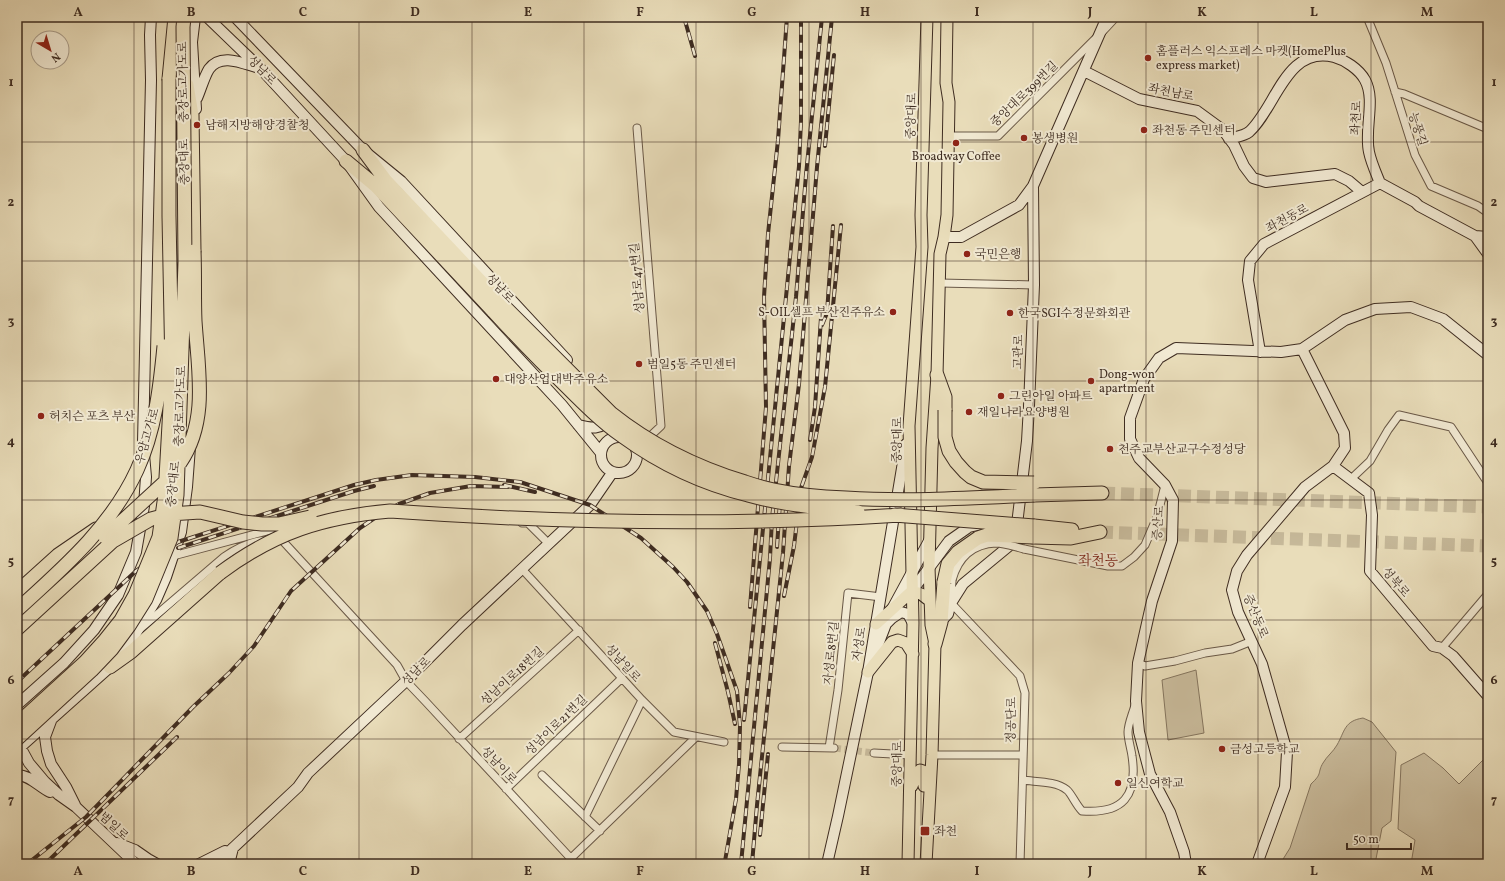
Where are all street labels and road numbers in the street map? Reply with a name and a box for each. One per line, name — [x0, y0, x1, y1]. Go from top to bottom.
street label: 충장로고가도로 — [175, 41, 193, 123]
street label: 성남로 — [243, 53, 279, 89]
street label: 중앙대로399번길 — [987, 58, 1062, 131]
street label: 좌천남로 — [1147, 81, 1195, 105]
street label: 중앙대로 — [903, 92, 921, 139]
street label: 좌천로 — [1348, 100, 1366, 136]
street label: 능풍길 — [1404, 110, 1430, 148]
street label: 충장대로 — [177, 138, 193, 185]
street label: 좌천동로 — [1263, 201, 1312, 237]
street label: 성남로47번길 — [627, 242, 649, 314]
street label: 성남로 — [482, 271, 517, 307]
street label: 고관로 — [1010, 334, 1028, 370]
street label: 충장로고가도로 — [172, 365, 190, 447]
street label: 우암고가로 — [132, 406, 164, 466]
street label: 중앙대로 — [890, 416, 906, 463]
street label: 충장대로 — [164, 460, 184, 508]
street label: 증산로 — [1150, 505, 1168, 541]
street label: 성북로 — [1378, 564, 1413, 601]
street label: 증산동로 — [1239, 592, 1271, 641]
street label: 자성로8번길 — [821, 620, 843, 686]
street label: 자성로 — [849, 625, 871, 663]
street label: 성남일로 — [601, 641, 644, 687]
street label: 성남이로18번길 — [477, 644, 548, 710]
street label: 성남로 — [399, 653, 435, 690]
street label: 성남이로21번길 — [522, 692, 591, 759]
street label: 정공단로 — [1004, 696, 1020, 743]
street label: 중앙대로 — [890, 740, 906, 787]
street label: 성남이로 — [477, 743, 520, 788]
street label: 범일로 — [95, 809, 132, 845]

